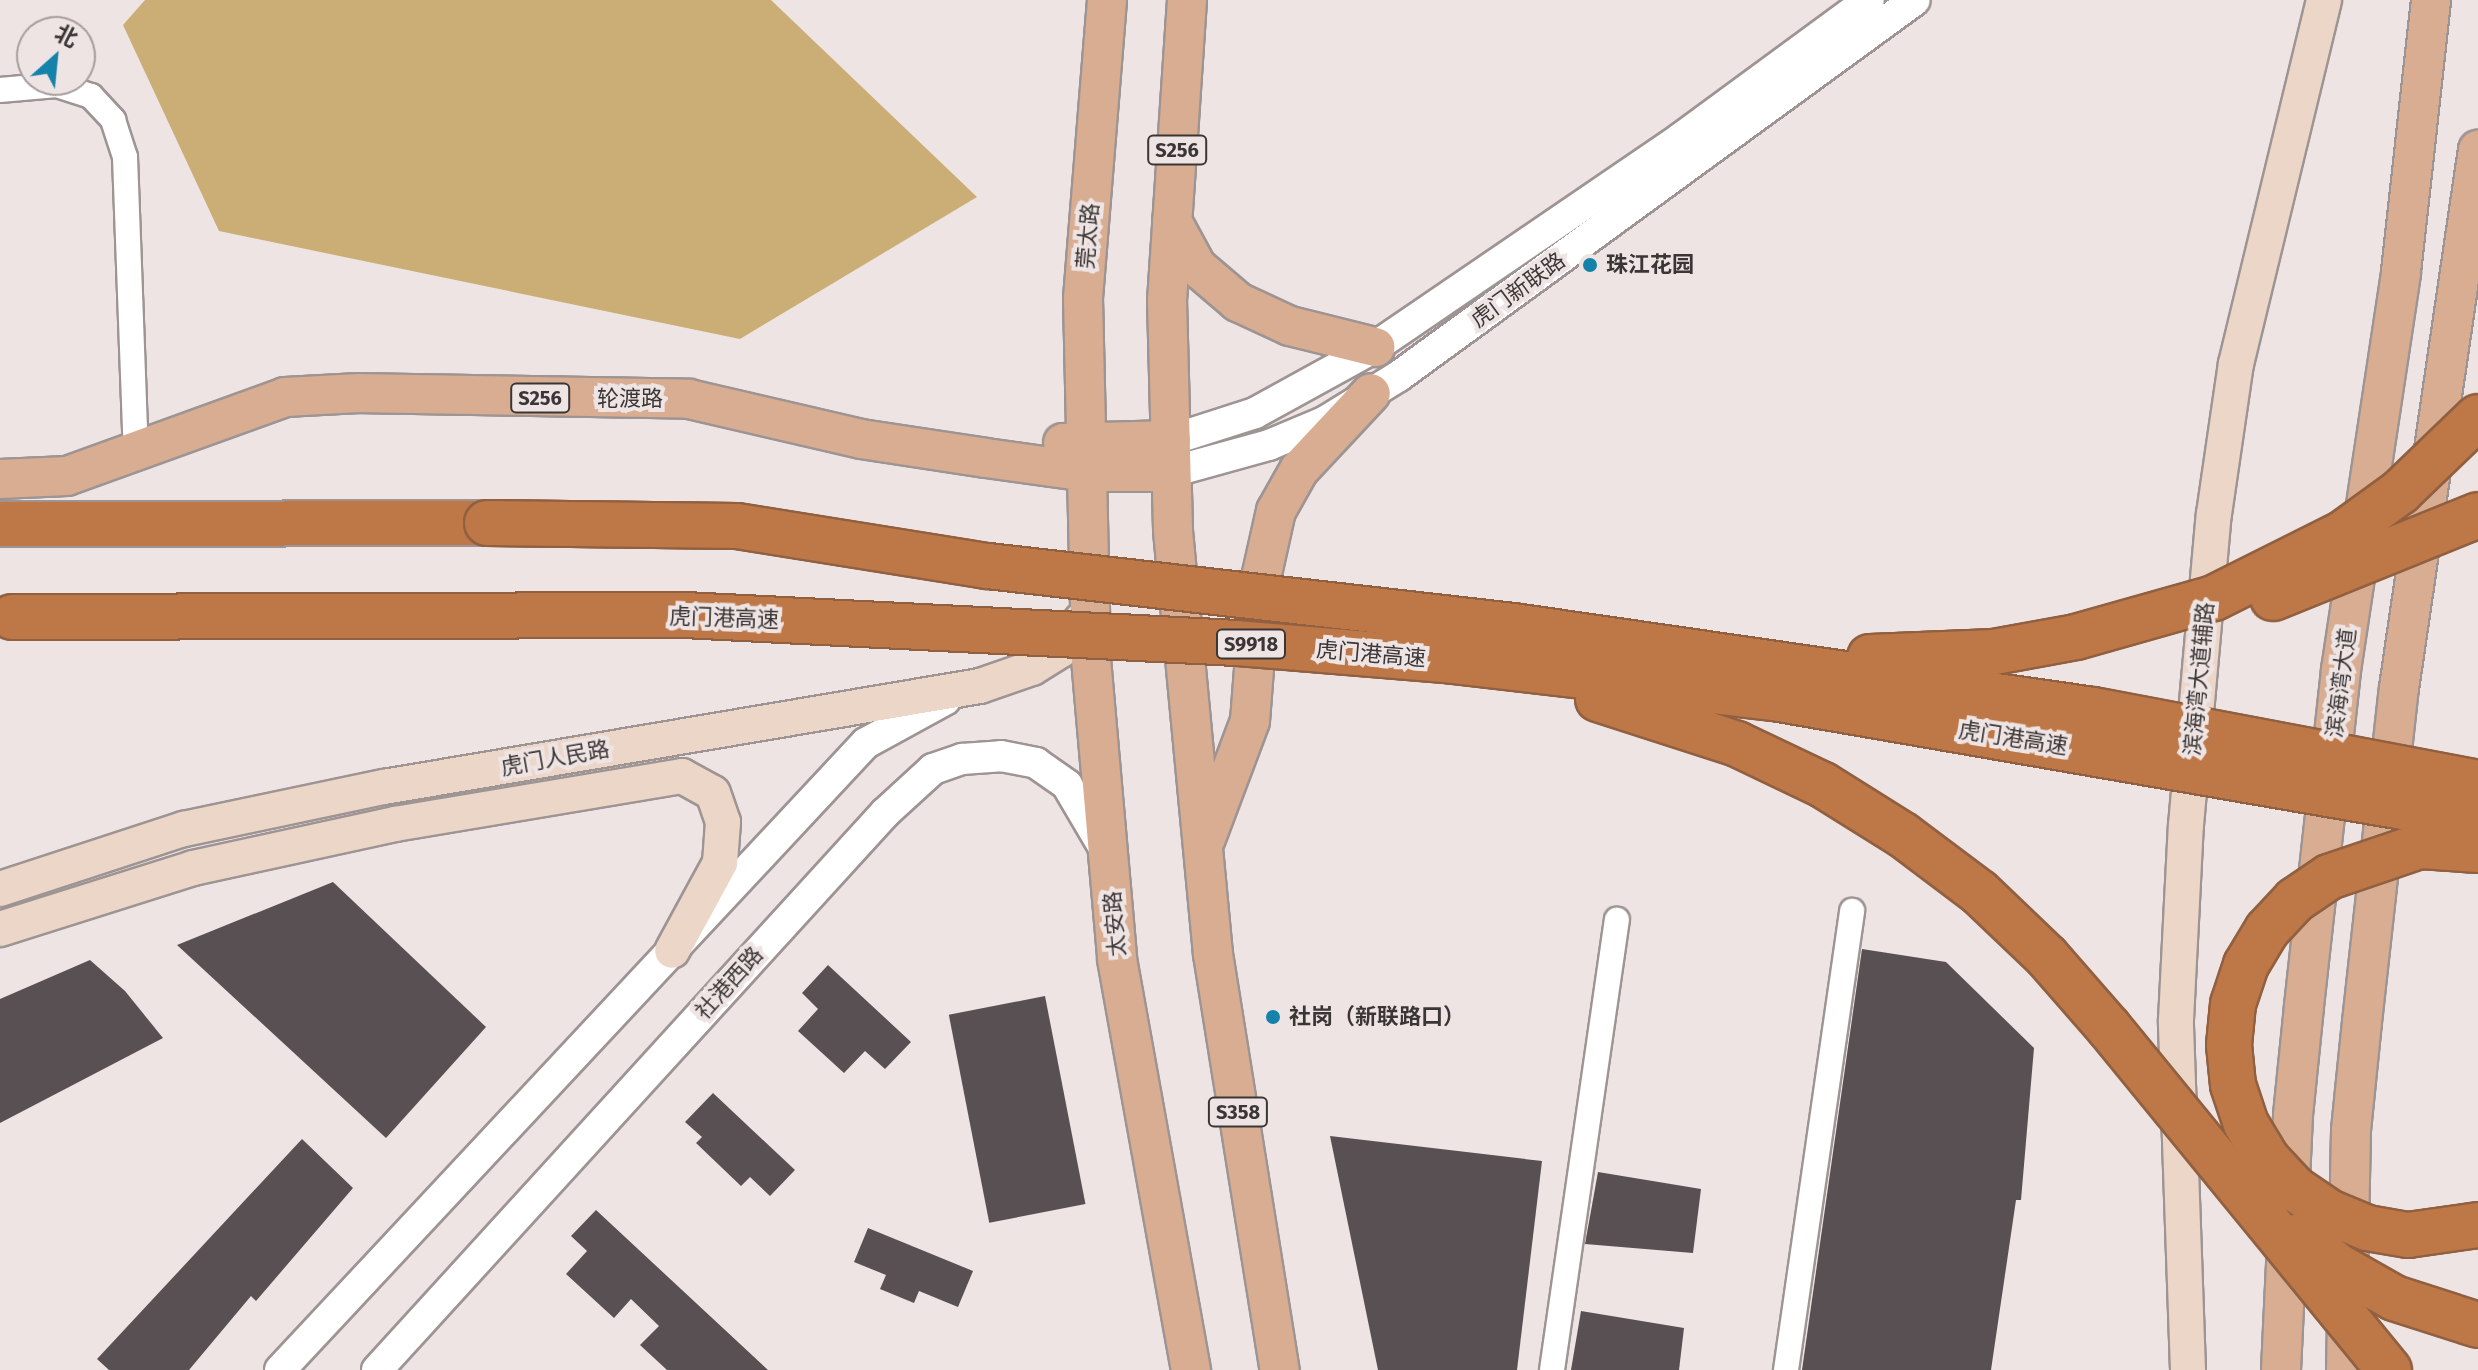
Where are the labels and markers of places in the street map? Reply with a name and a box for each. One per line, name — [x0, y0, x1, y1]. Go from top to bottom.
place label: 珠江花园 — [1606, 252, 1694, 278]
marker: 珠江花园 — [1581, 256, 1599, 274]
place label: 社岗（新联路口） — [1289, 1004, 1465, 1030]
marker: 社岗（新联路口） — [1264, 1008, 1282, 1026]

